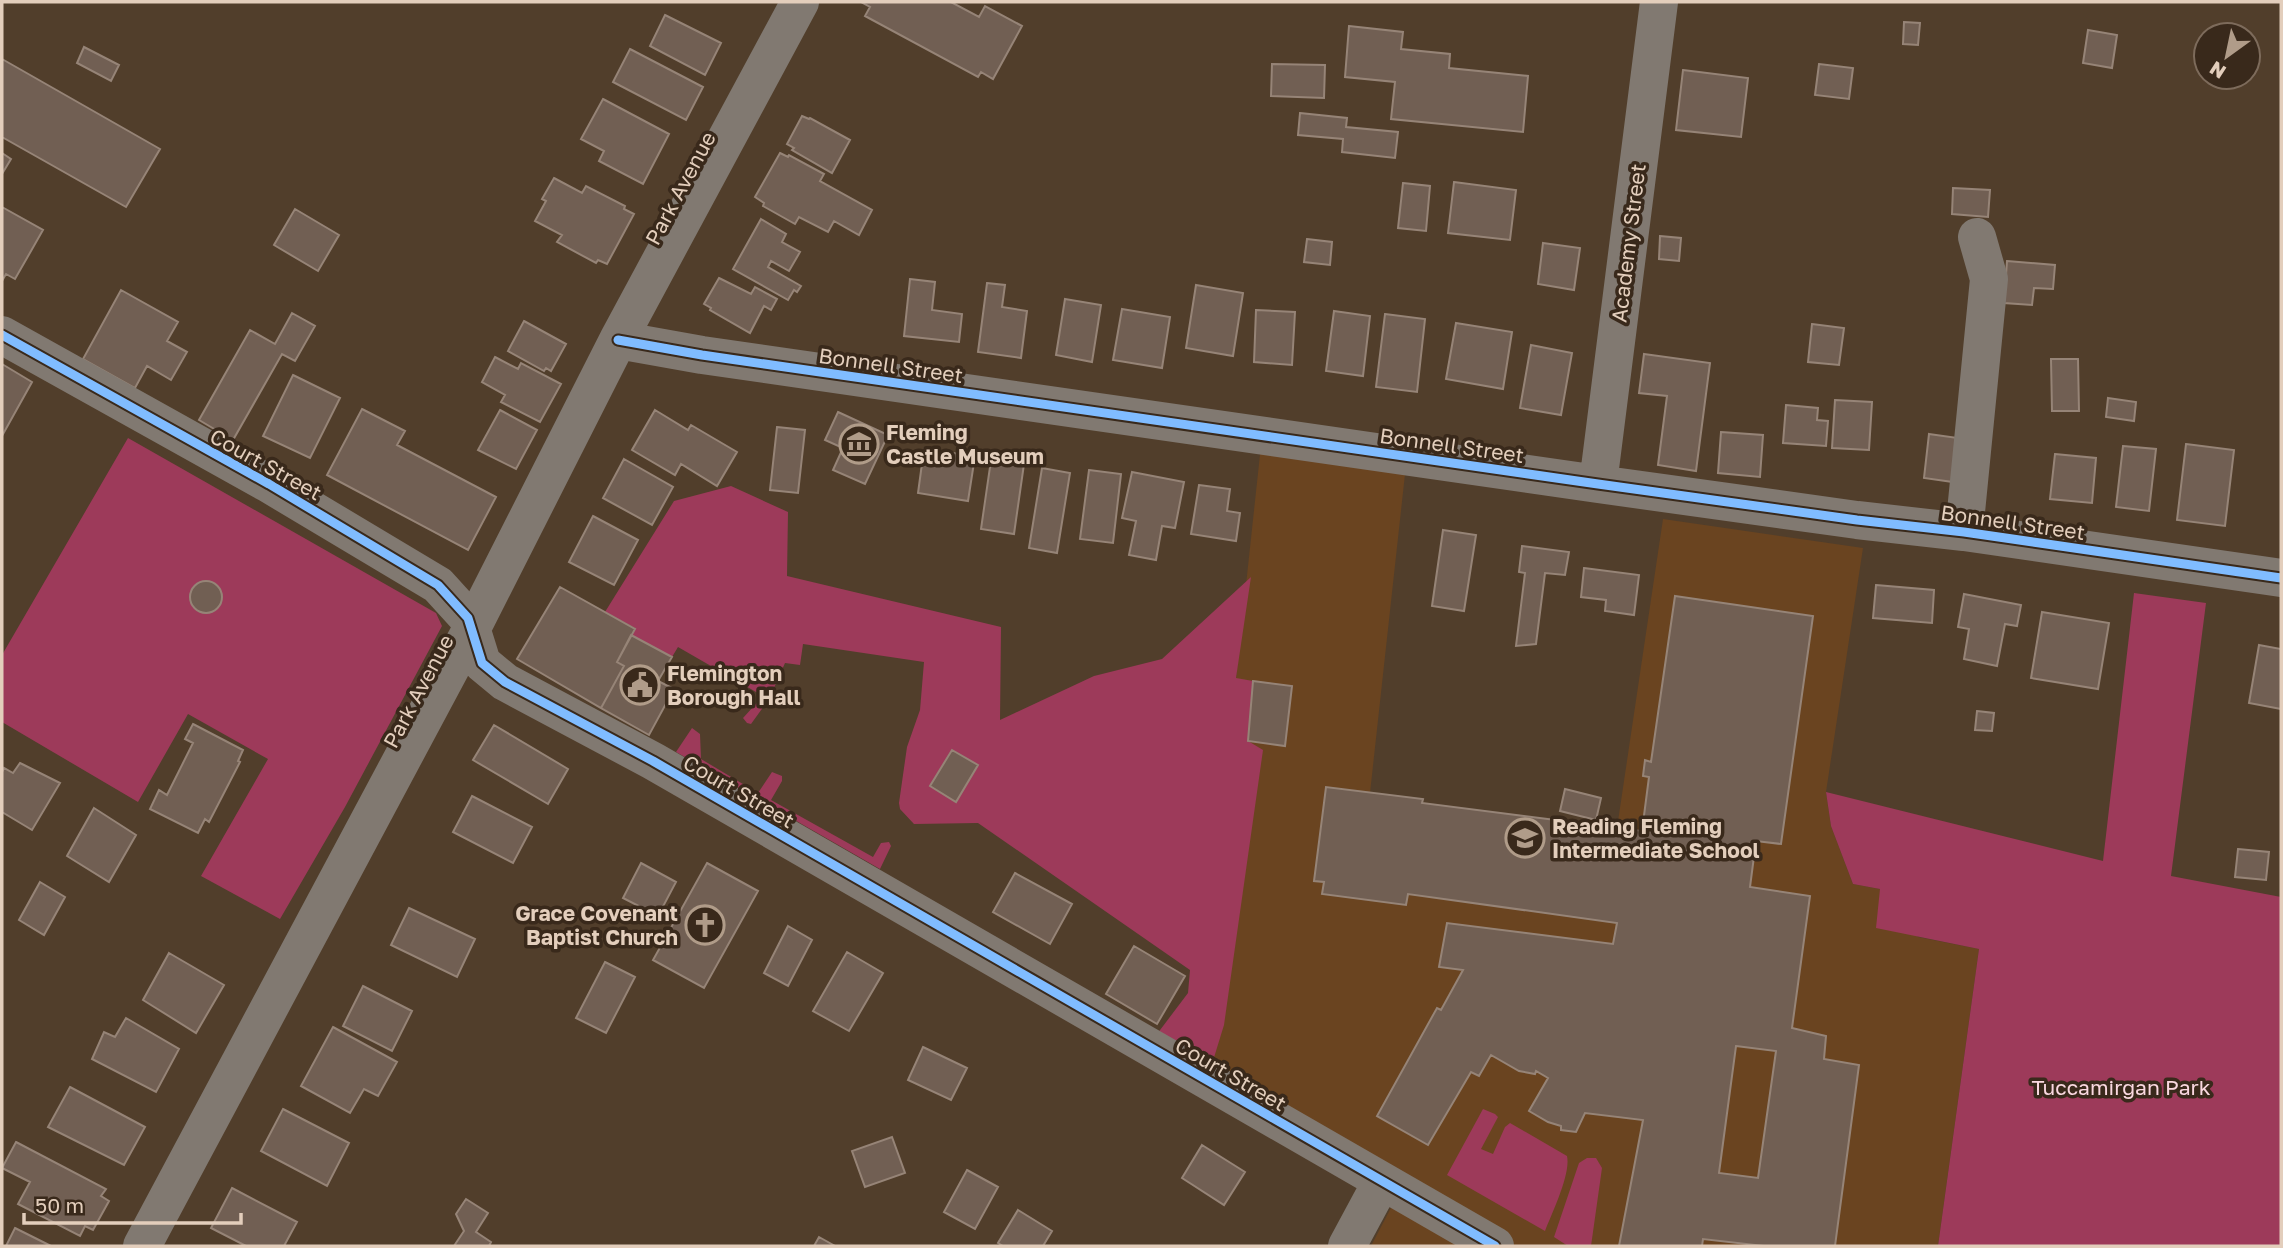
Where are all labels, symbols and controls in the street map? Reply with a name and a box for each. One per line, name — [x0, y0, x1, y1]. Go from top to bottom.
north arrow — [2192, 21, 2262, 91]
text: N — [2205, 57, 2230, 84]
street label: Park Avenue — [639, 127, 721, 249]
street label: Academy Street — [1605, 162, 1651, 324]
street label: Bonnell Street — [817, 342, 965, 388]
place label: Fleming Castle Museum — [886, 419, 1044, 469]
street label: Bonnell Street — [1378, 422, 1526, 468]
street label: Court Street — [205, 423, 327, 505]
museum icon: Fleming Castle Museum — [838, 423, 880, 465]
street label: Bonnell Street — [1939, 499, 2087, 545]
street label: Park Avenue — [377, 630, 459, 752]
place label: Flemington Borough Hall — [667, 660, 800, 710]
public building icon: Flemington Borough Hall — [619, 664, 661, 706]
street label: Court Street — [679, 749, 799, 833]
place label: Reading Fleming Intermediate School — [1552, 813, 1760, 863]
school or university icon: Reading Fleming Intermediate School — [1504, 817, 1546, 859]
place label: Grace Covenant Baptist Church — [515, 900, 678, 950]
church icon: Grace Covenant Baptist Church — [684, 904, 726, 946]
street label: Court Street — [1171, 1032, 1291, 1116]
park label: Tuccamirgan Park — [2031, 1074, 2211, 1100]
scale bar — [24, 1182, 242, 1226]
text: 50 m — [35, 1192, 84, 1218]

